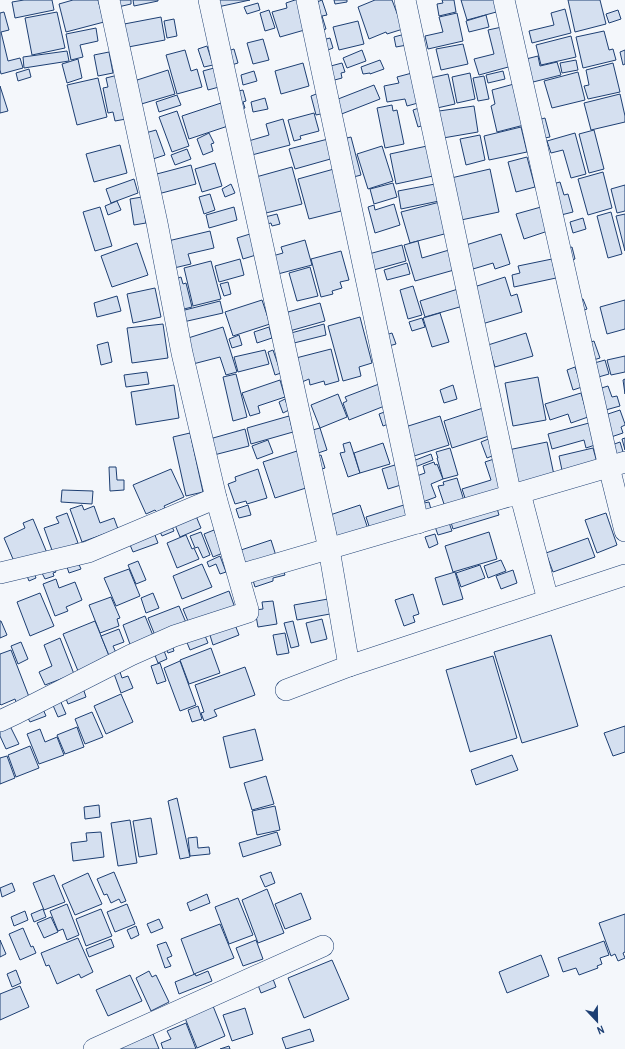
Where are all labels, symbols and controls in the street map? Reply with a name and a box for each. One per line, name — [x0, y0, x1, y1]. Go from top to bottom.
north arrow — [577, 1001, 617, 1041]
text: N — [595, 1023, 606, 1038]

